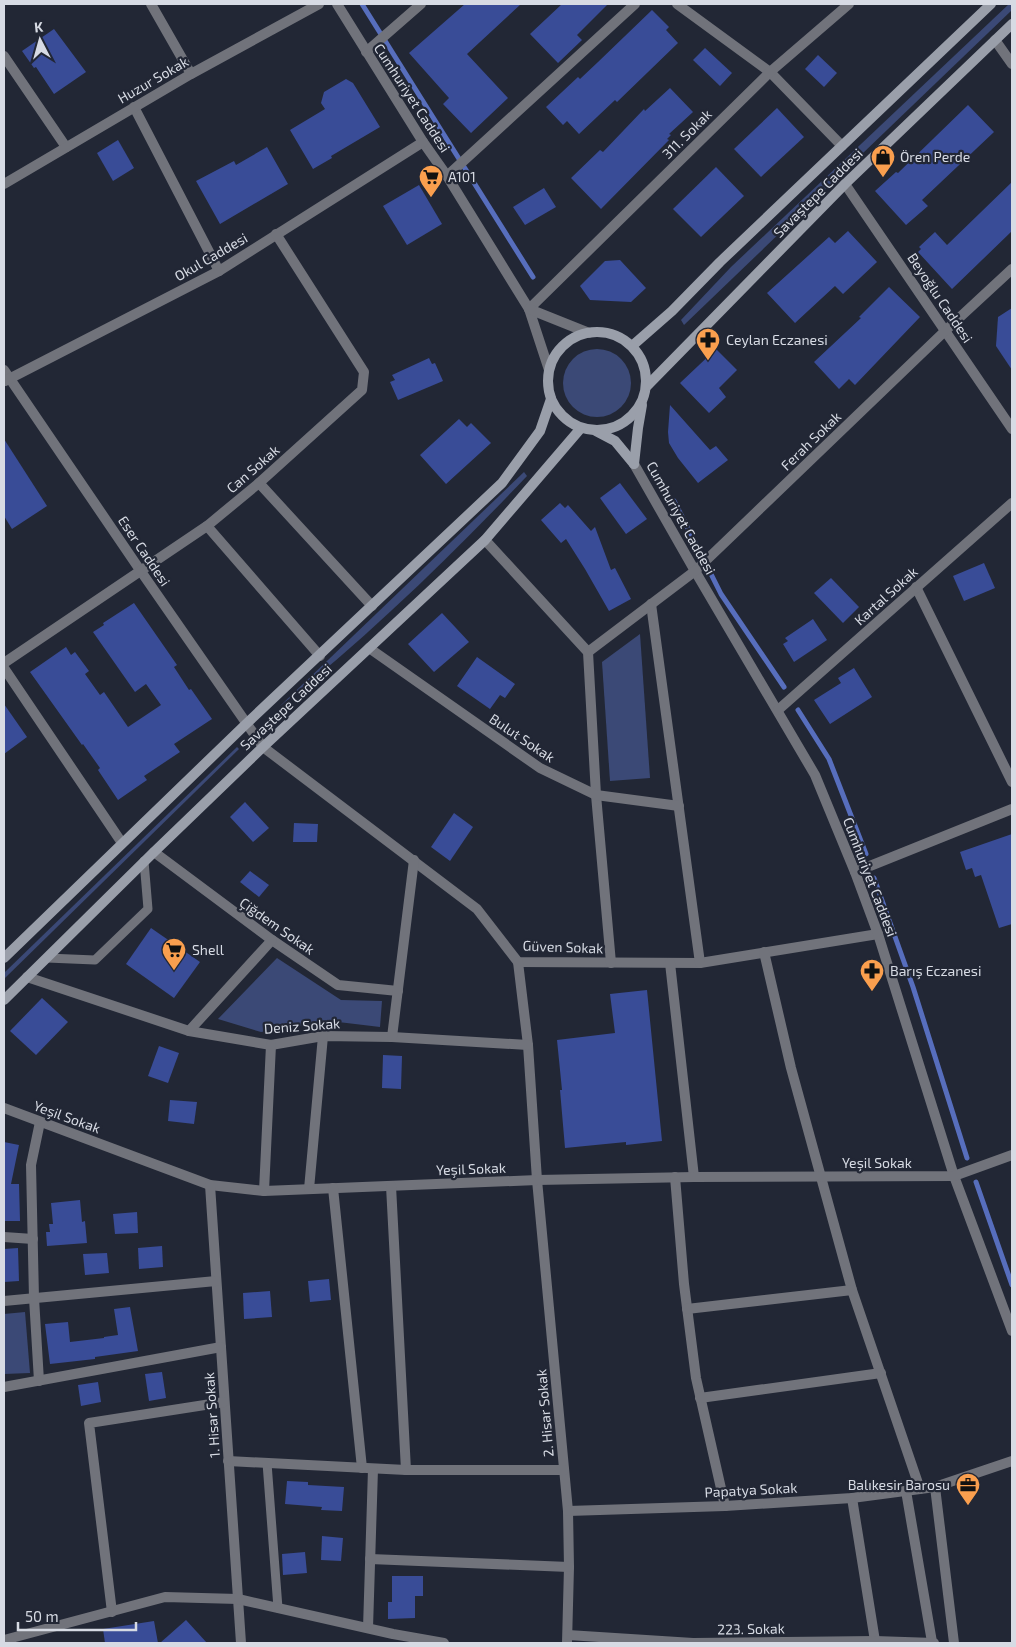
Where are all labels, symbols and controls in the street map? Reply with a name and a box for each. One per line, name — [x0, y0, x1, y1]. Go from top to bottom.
north arrow — [15, 15, 65, 65]
text: K — [33, 18, 44, 35]
street label: Cumhuriyet Caddesi — [371, 40, 454, 155]
street label: Huzur Sokak — [114, 53, 191, 107]
street label: 311. Sokak — [658, 105, 715, 162]
shop icon: Ören Perde — [870, 144, 896, 178]
street label: Savaştepe Caddesi — [770, 145, 866, 241]
place label: Ören Perde — [900, 148, 970, 165]
supermarket icon: A101 — [418, 164, 444, 198]
place label: A101 — [448, 168, 476, 185]
street label: Okul Caddesi — [171, 229, 250, 284]
street label: Beyoğlu Caddesi — [904, 250, 977, 346]
pharmacy icon: Ceylan Eczanesi — [695, 327, 721, 361]
place label: Ceylan Eczanesi — [726, 331, 828, 348]
street label: Ferah Sokak — [777, 408, 844, 474]
street label: Can Sokak — [223, 441, 283, 496]
street label: Cumhuriyet Caddesi — [643, 458, 720, 577]
street label: Eser Caddesi — [115, 513, 174, 589]
street label: Kartal Sokak — [851, 563, 921, 628]
street label: Savaştepe Caddesi — [236, 660, 336, 754]
street label: Bulut Sokak — [486, 710, 558, 766]
street label: Cumhuriyet Caddesi — [840, 815, 901, 939]
street label: Çiğdem Sokak — [236, 893, 318, 959]
supermarket icon: Shell — [161, 937, 187, 971]
street label: Güven Sokak — [522, 937, 604, 956]
place label: Shell — [192, 941, 225, 958]
pharmacy icon: Barış Eczanesi — [859, 958, 885, 992]
place label: Barış Eczanesi — [890, 962, 981, 980]
street label: Deniz Sokak — [263, 1014, 341, 1037]
street label: Yeşil Sokak — [31, 1097, 103, 1137]
street label: Yeşil Sokak — [842, 1154, 912, 1172]
street label: Yeşil Sokak — [436, 1159, 506, 1179]
street label: 2. Hisar Sokak — [532, 1368, 557, 1458]
street label: 1. Hisar Sokak — [200, 1372, 223, 1458]
office icon: Balıkesir Barosu — [955, 1472, 981, 1506]
place label: Balıkesir Barosu — [848, 1476, 950, 1493]
street label: Papatya Sokak — [704, 1479, 798, 1500]
scale bar — [18, 1600, 135, 1632]
text: 50 m — [25, 1607, 59, 1625]
street label: 223. Sokak — [717, 1619, 785, 1638]

